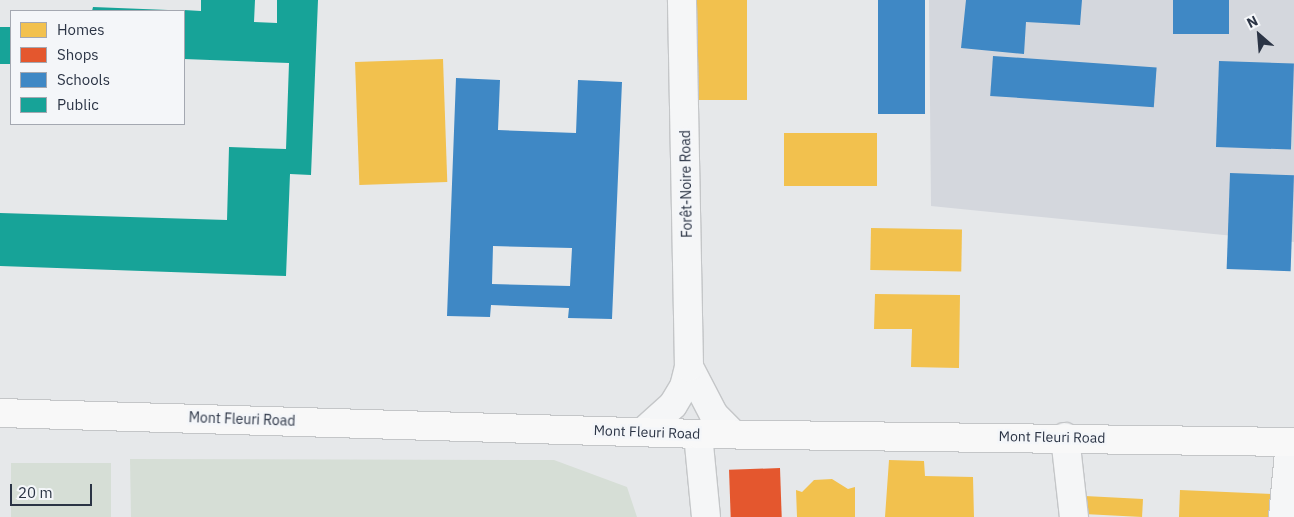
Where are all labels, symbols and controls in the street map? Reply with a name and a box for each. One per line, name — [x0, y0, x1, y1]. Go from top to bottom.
legend — [10, 10, 185, 125]
north arrow — [1234, 10, 1284, 60]
text: N — [1244, 11, 1261, 32]
text: Homes — [57, 20, 105, 39]
text: Shops — [57, 45, 99, 64]
text: Schools — [57, 70, 110, 89]
text: Public — [57, 95, 99, 114]
street label: Forêt-Noire Road — [677, 130, 695, 238]
street label: Mont Fleuri Road — [188, 409, 296, 429]
street label: Mont Fleuri Road — [593, 422, 701, 442]
street label: Mont Fleuri Road — [998, 428, 1106, 446]
scale bar — [12, 474, 95, 506]
text: 20 m — [18, 483, 53, 502]

